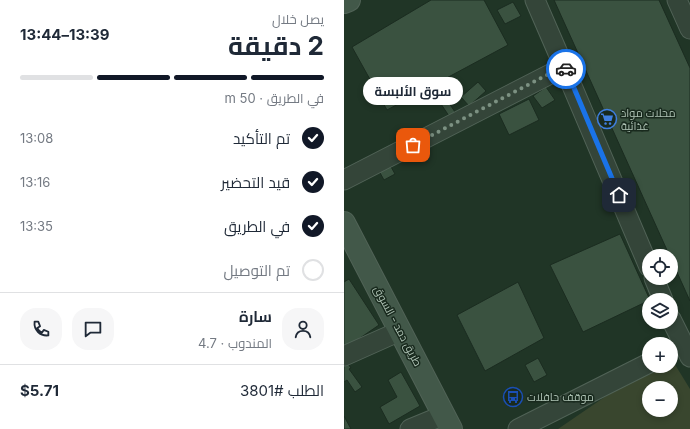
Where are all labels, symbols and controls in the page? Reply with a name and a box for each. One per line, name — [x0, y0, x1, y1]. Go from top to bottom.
text: يصل خلال — [272, 11, 324, 27]
text: 13:39–13:44 — [20, 25, 110, 44]
text: 2 دقيقة — [228, 30, 324, 61]
courier — [546, 49, 586, 89]
icon: car — [555, 58, 577, 80]
callout: سوق الألبسة — [363, 77, 463, 105]
text: سوق الألبسة — [375, 83, 451, 99]
text: في الطريق · 50 m — [224, 90, 324, 106]
place label: محلات مواد غذائية — [621, 106, 676, 133]
supermarket icon: محلات مواد غذائية — [596, 108, 618, 130]
icon: check — [302, 127, 324, 149]
pin — [396, 128, 430, 162]
text: تم التأكيد — [233, 129, 290, 148]
text: 13:08 — [20, 130, 53, 146]
icon: bag — [402, 134, 424, 156]
icon: check — [302, 171, 324, 193]
text: قيد التحضير — [221, 173, 290, 192]
text: 13:16 — [20, 174, 50, 190]
pin — [602, 178, 636, 212]
icon: home — [608, 184, 630, 206]
icon: check — [302, 215, 324, 237]
text: في الطريق — [224, 217, 290, 236]
text: 13:35 — [20, 218, 53, 234]
map controls — [642, 249, 678, 417]
button: locate — [642, 249, 678, 285]
text: تم التوصيل — [223, 261, 290, 280]
street label: طريق دمد - السوق — [371, 283, 425, 369]
button: layers — [642, 293, 678, 329]
text: سارة — [239, 307, 272, 326]
button: phone — [20, 308, 62, 350]
button: chat — [72, 308, 114, 350]
button: person — [282, 308, 324, 350]
text: المندوب · 4.7 — [198, 335, 272, 351]
button: + — [642, 337, 678, 373]
text: $5.71 — [20, 381, 59, 400]
text: الطلب #3801 — [240, 381, 324, 400]
button: − — [642, 381, 678, 417]
bus stop icon: موقف حافلات — [502, 386, 524, 408]
place label: موقف حافلات — [527, 390, 594, 404]

